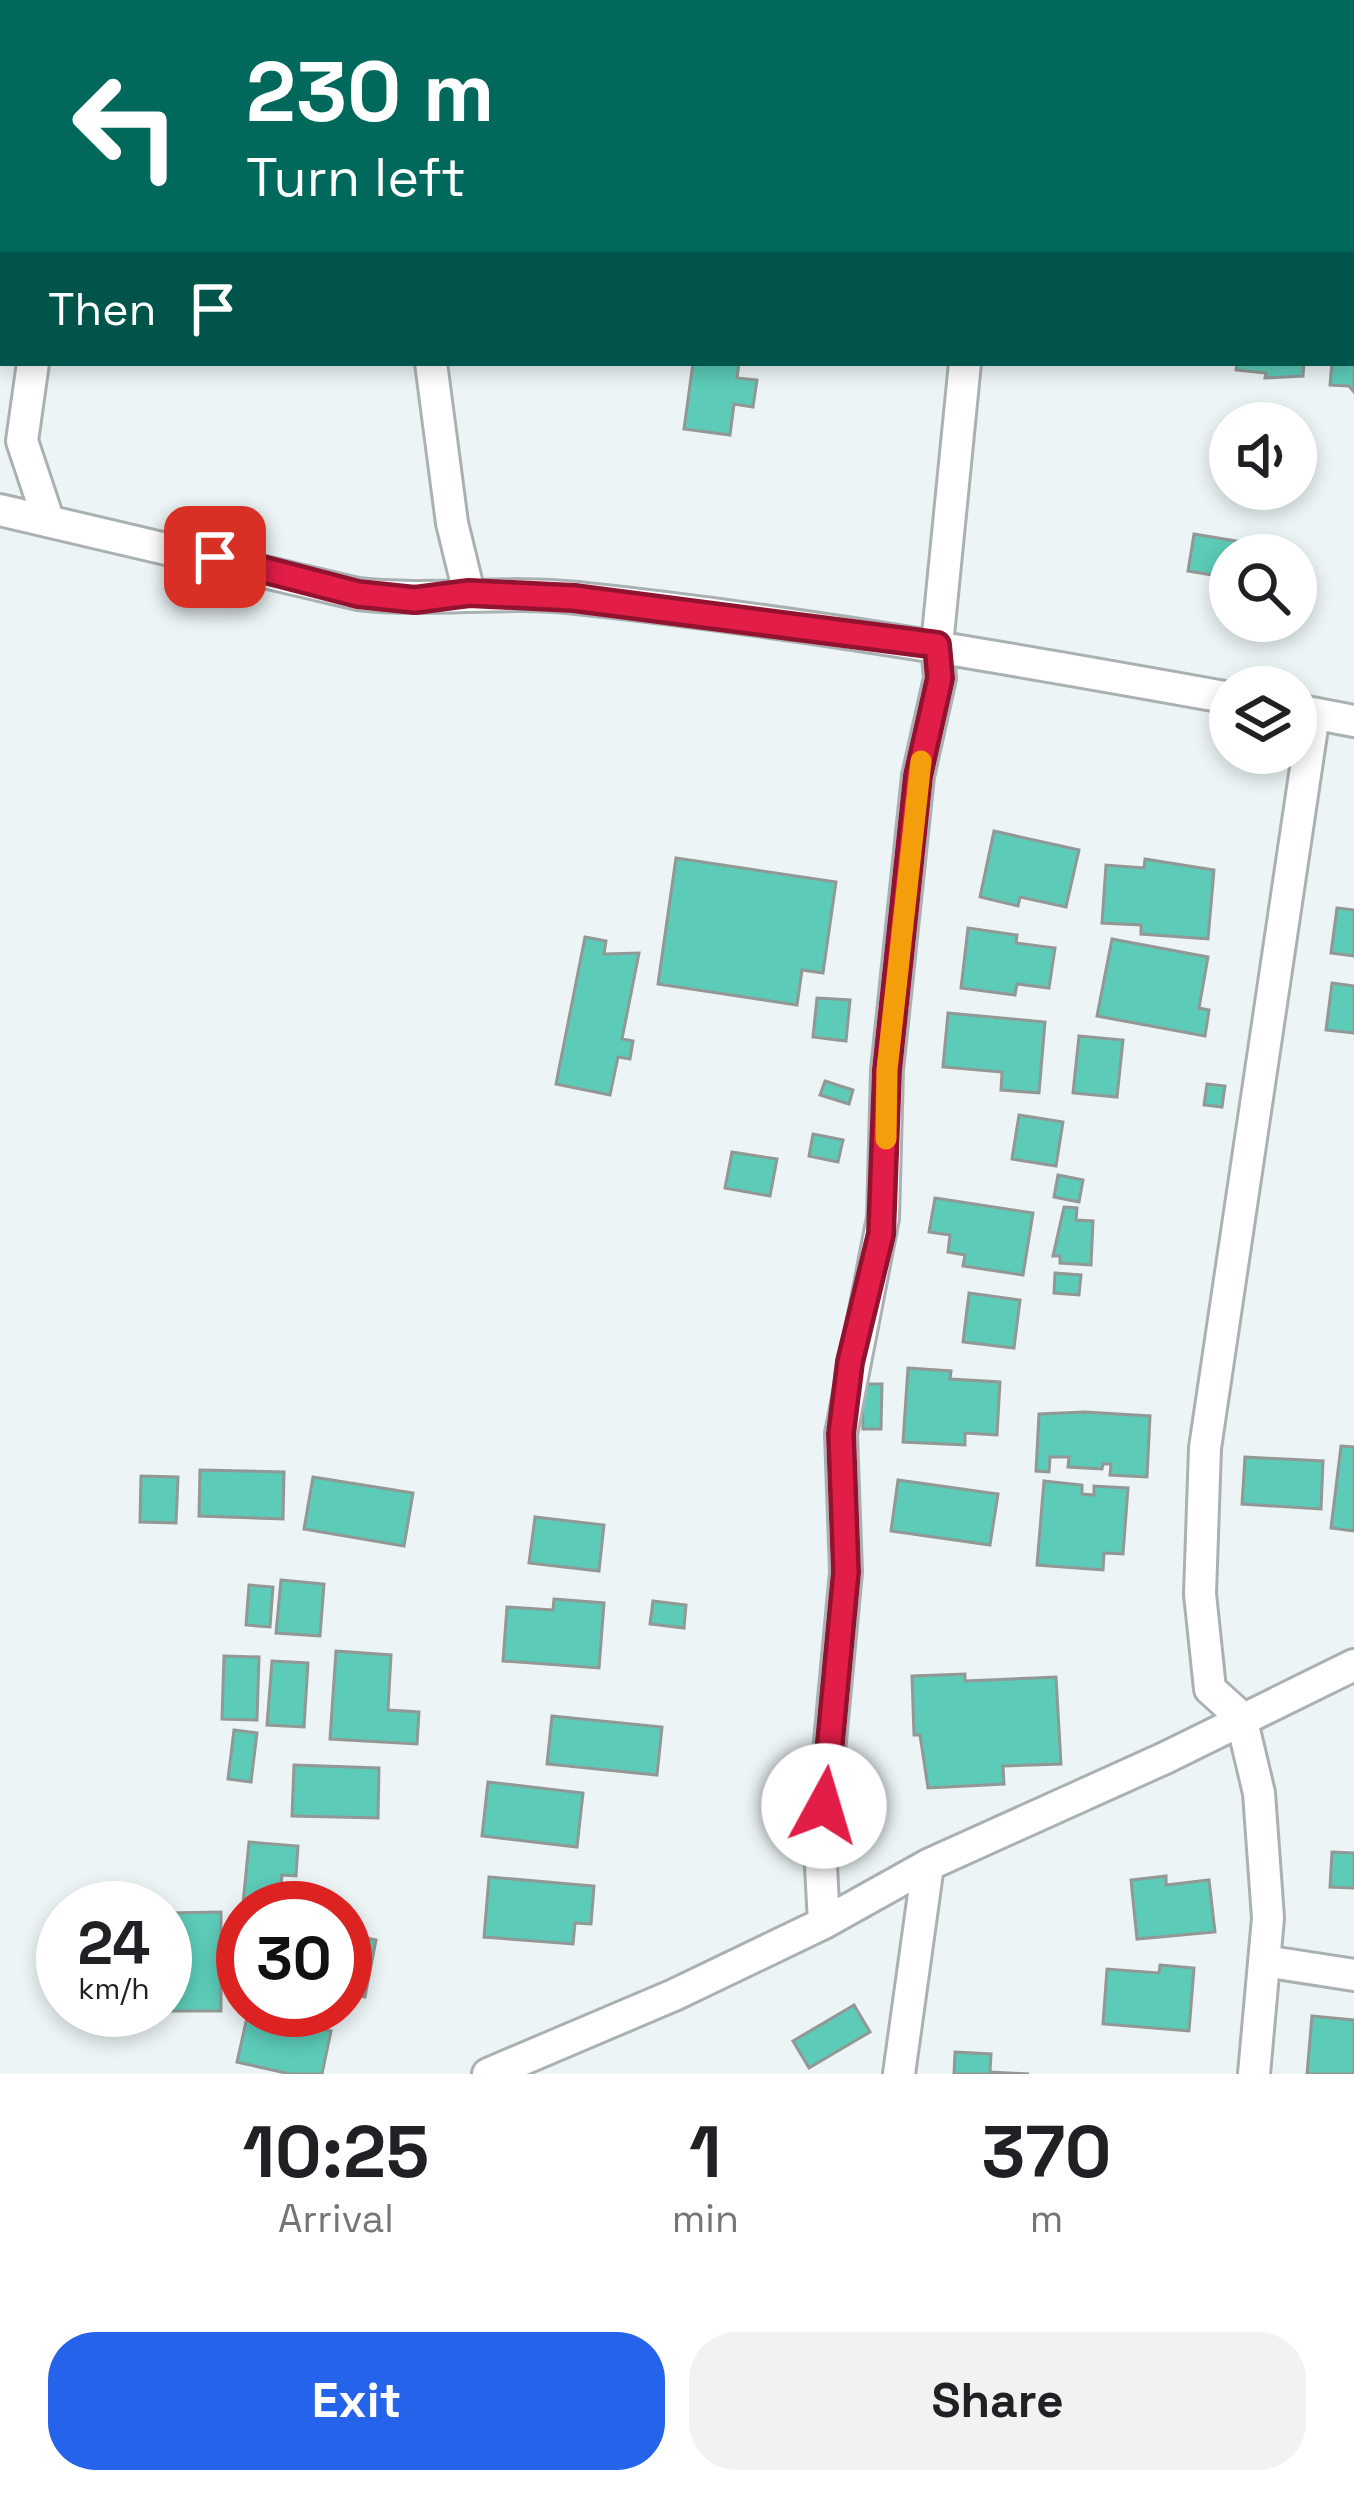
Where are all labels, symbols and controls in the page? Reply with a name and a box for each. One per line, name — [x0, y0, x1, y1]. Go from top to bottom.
text: 230 m — [246, 38, 494, 146]
icon: left — [48, 48, 204, 204]
text: Turn left — [246, 143, 466, 212]
icon: arrive — [180, 276, 246, 342]
text: Then — [48, 281, 156, 338]
map controls — [1209, 402, 1317, 774]
button: sound — [1209, 402, 1317, 510]
pin — [164, 506, 266, 608]
icon: arrive — [182, 524, 248, 590]
button: search — [1209, 534, 1317, 642]
button: layers — [1209, 666, 1317, 774]
position arrow — [761, 1743, 887, 1869]
speed limit sign: 30 — [216, 1881, 372, 2037]
text: 24 — [78, 1905, 150, 1982]
text: km/h — [78, 1969, 150, 2008]
text: 10:25 — [243, 2106, 429, 2198]
text: 1 — [689, 2106, 722, 2198]
text: 370 — [981, 2106, 1111, 2198]
text: Arrival — [278, 2194, 394, 2243]
text: min — [672, 2194, 739, 2243]
text: m — [1030, 2194, 1063, 2243]
button: Exit — [48, 2332, 665, 2470]
button: Share — [689, 2332, 1306, 2470]

